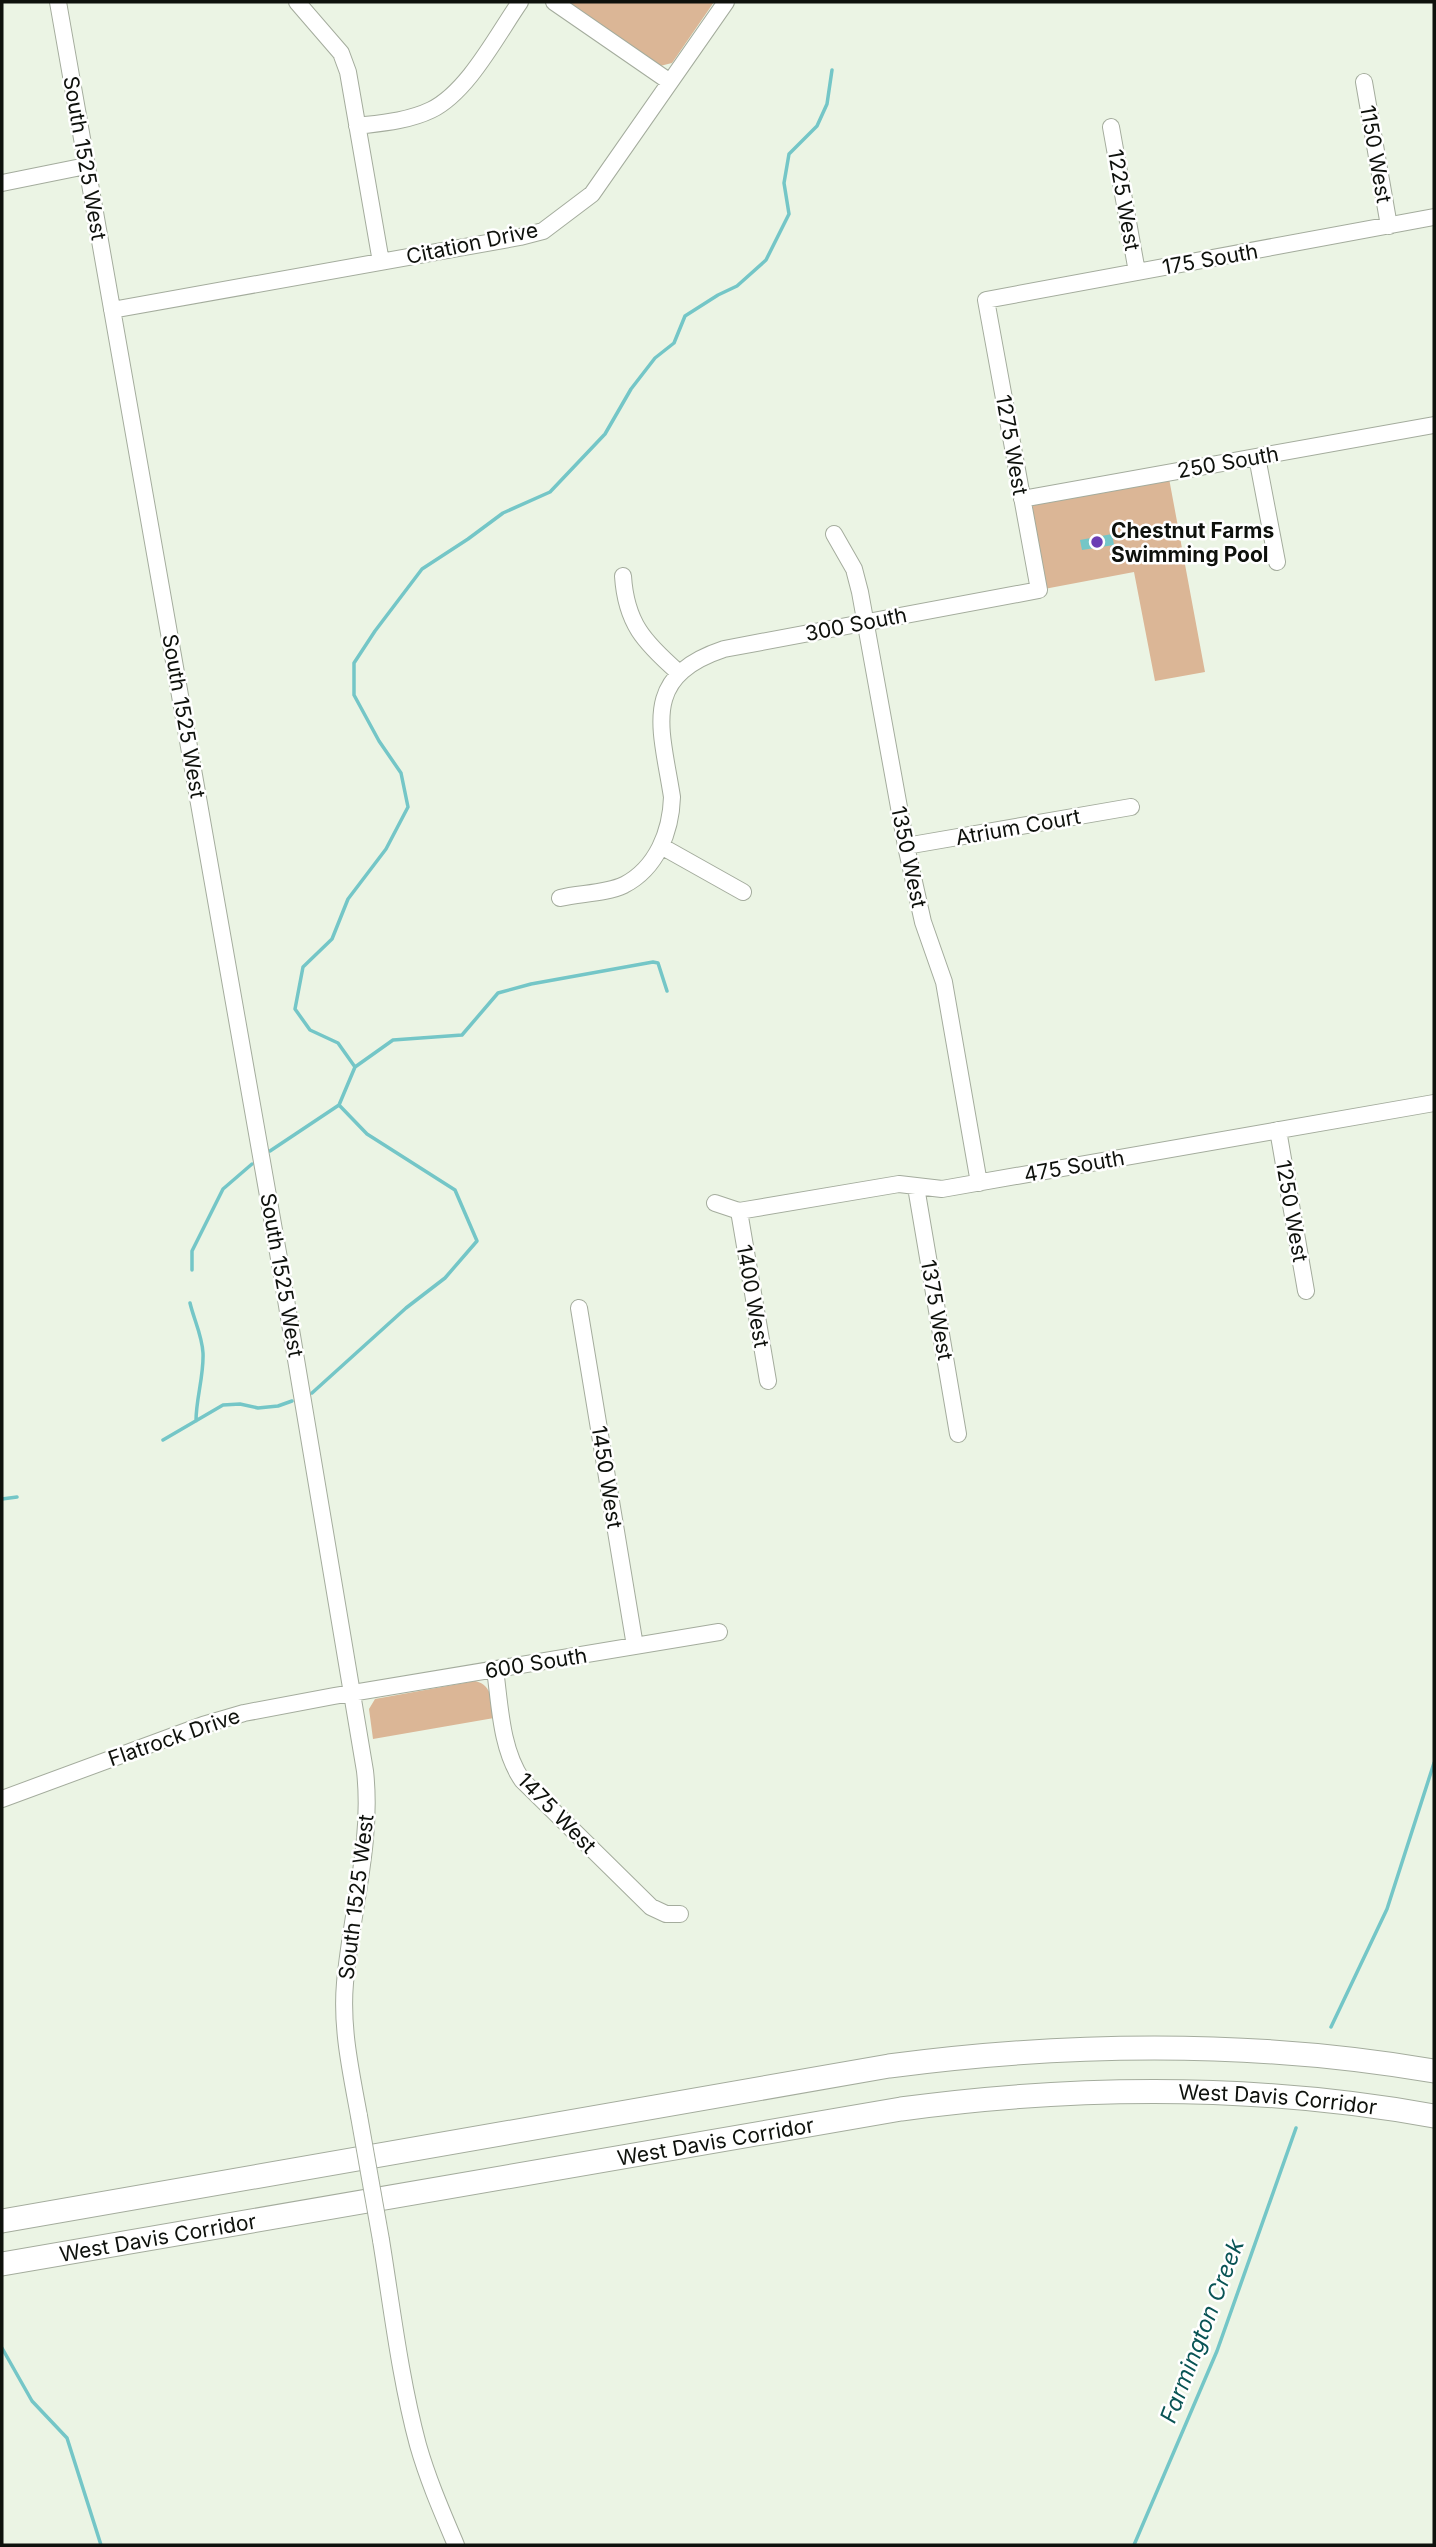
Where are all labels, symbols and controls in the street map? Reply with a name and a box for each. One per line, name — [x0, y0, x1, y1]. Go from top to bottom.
street label: South 1525 West — [58, 74, 112, 242]
street label: 1150 West — [1355, 103, 1397, 205]
street label: 1225 West — [1103, 147, 1145, 253]
street label: Citation Drive — [404, 217, 540, 269]
street label: 175 South — [1160, 238, 1260, 280]
street label: 1275 West — [991, 393, 1033, 497]
street label: 250 South — [1175, 441, 1281, 483]
place label: Chestnut Farms Swimming Pool — [1111, 518, 1274, 567]
marker: Chestnut Farms Swimming Pool — [1089, 534, 1105, 550]
street label: 300 South — [803, 602, 909, 646]
street label: South 1525 West — [157, 632, 211, 800]
street label: 1350 West — [886, 804, 932, 910]
street label: Atrium Court — [954, 804, 1083, 850]
street label: 475 South — [1022, 1145, 1126, 1187]
street label: 1250 West — [1271, 1158, 1313, 1264]
street label: South 1525 West — [255, 1191, 309, 1359]
street label: 1400 West — [732, 1242, 774, 1350]
street label: 1375 West — [916, 1258, 958, 1362]
street label: 1450 West — [587, 1424, 627, 1530]
street label: 600 South — [483, 1643, 589, 1683]
street label: Flatrock Drive — [105, 1703, 243, 1771]
street label: 1475 West — [512, 1768, 602, 1859]
street label: South 1525 West — [333, 1813, 379, 1981]
street label: West Davis Corridor — [1178, 2079, 1379, 2119]
street label: West Davis Corridor — [615, 2112, 816, 2170]
street label: West Davis Corridor — [57, 2208, 258, 2266]
water label: Farmington Creek — [1154, 2235, 1250, 2427]

